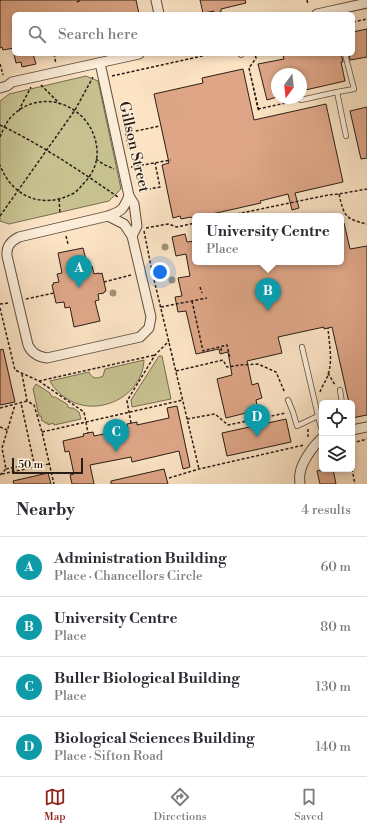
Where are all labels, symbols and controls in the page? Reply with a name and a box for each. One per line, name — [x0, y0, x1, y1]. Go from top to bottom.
search box — [12, 12, 355, 56]
icon: search — [26, 23, 48, 45]
text: Search here — [58, 25, 138, 44]
north arrow — [271, 68, 307, 104]
street label: Gillson Street — [114, 100, 154, 195]
popup — [192, 213, 344, 265]
text: University Centre — [206, 222, 330, 241]
text: Place — [206, 241, 239, 257]
pin: A — [66, 255, 92, 288]
your location — [150, 262, 170, 282]
pin: B — [255, 278, 281, 311]
map controls — [319, 400, 355, 472]
button: locate — [319, 400, 355, 436]
pin: D — [244, 404, 270, 437]
pin: C — [103, 419, 129, 452]
button: layers — [319, 436, 355, 472]
scale bar — [12, 456, 83, 475]
text: 50 m — [18, 458, 43, 472]
text: Nearby — [16, 499, 75, 521]
text: 4 results — [301, 502, 351, 518]
text: Administration Building — [54, 549, 227, 568]
text: A — [24, 559, 34, 575]
text: 60 m — [320, 559, 351, 575]
text: Place · Chancellors Circle — [54, 568, 203, 584]
text: University Centre — [54, 609, 178, 628]
text: B — [24, 619, 34, 635]
text: 80 m — [320, 619, 351, 635]
text: Place — [54, 628, 86, 644]
text: Buller Biological Building — [54, 669, 240, 688]
text: C — [24, 679, 34, 695]
text: 130 m — [316, 679, 351, 695]
text: Place — [54, 688, 86, 704]
text: Biological Sciences Building — [54, 729, 254, 748]
text: D — [24, 739, 34, 755]
text: 140 m — [315, 739, 351, 755]
text: Place · Sifton Road — [54, 748, 163, 764]
tab: Map — [44, 786, 66, 824]
tab: Directions — [154, 786, 207, 824]
tab: Saved — [294, 786, 323, 824]

